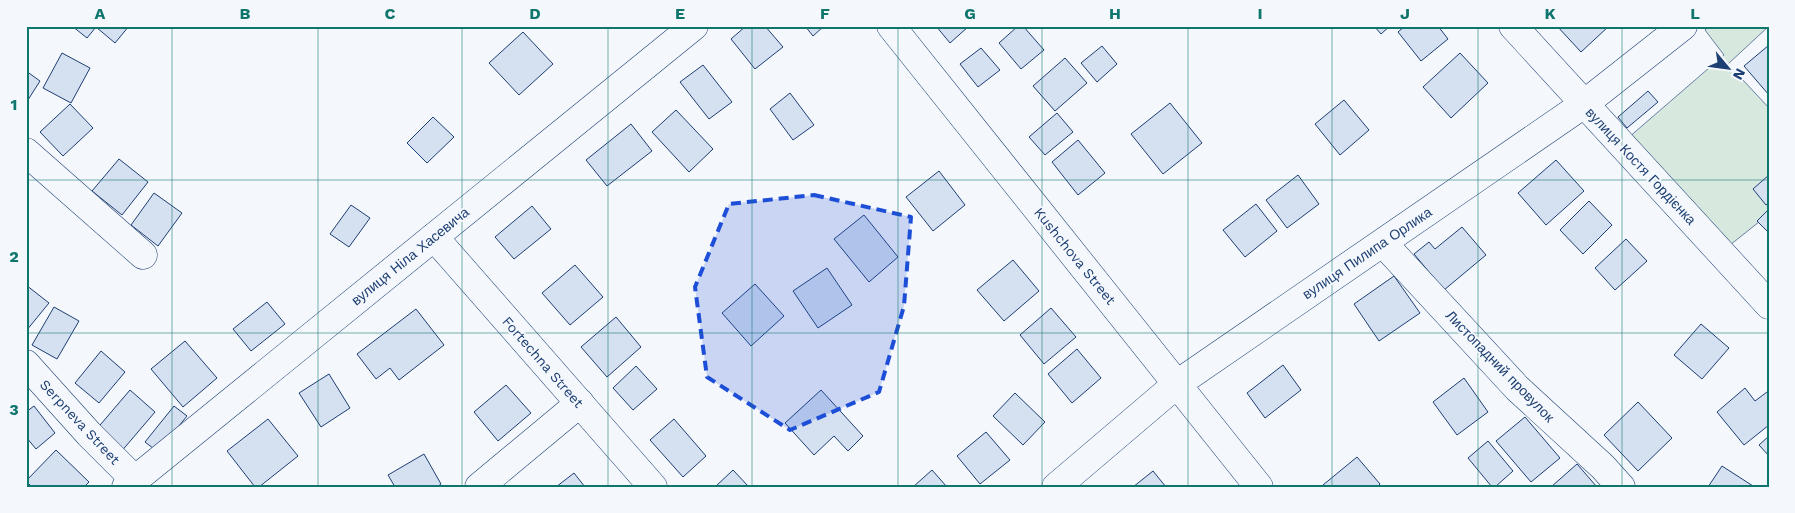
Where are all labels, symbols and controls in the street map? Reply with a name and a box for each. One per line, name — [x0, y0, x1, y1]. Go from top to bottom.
text: A — [95, 4, 106, 23]
text: B — [240, 4, 251, 23]
text: C — [385, 4, 396, 23]
text: D — [529, 4, 541, 23]
text: E — [675, 4, 685, 23]
text: F — [820, 4, 830, 23]
text: G — [964, 4, 976, 23]
text: H — [1109, 4, 1121, 23]
text: I — [1257, 4, 1263, 23]
text: J — [1400, 4, 1410, 23]
text: K — [1544, 4, 1556, 23]
text: L — [1690, 4, 1700, 23]
north arrow — [1702, 42, 1752, 92]
text: N — [1730, 66, 1749, 83]
text: 1 — [11, 95, 17, 114]
street label: вулиця Костя Гордієнка — [1583, 104, 1700, 228]
street label: вулиця Ніла Хасевича — [348, 204, 472, 308]
street label: Kushchova Street — [1031, 204, 1119, 308]
street label: вулиця Пилипа Орлика — [1299, 204, 1435, 302]
text: 2 — [9, 247, 19, 266]
street label: Листопадний провулок — [1443, 307, 1558, 426]
street label: Fortechna Street — [499, 313, 587, 411]
street label: Serpneva Street — [37, 376, 123, 468]
text: 3 — [9, 400, 19, 419]

